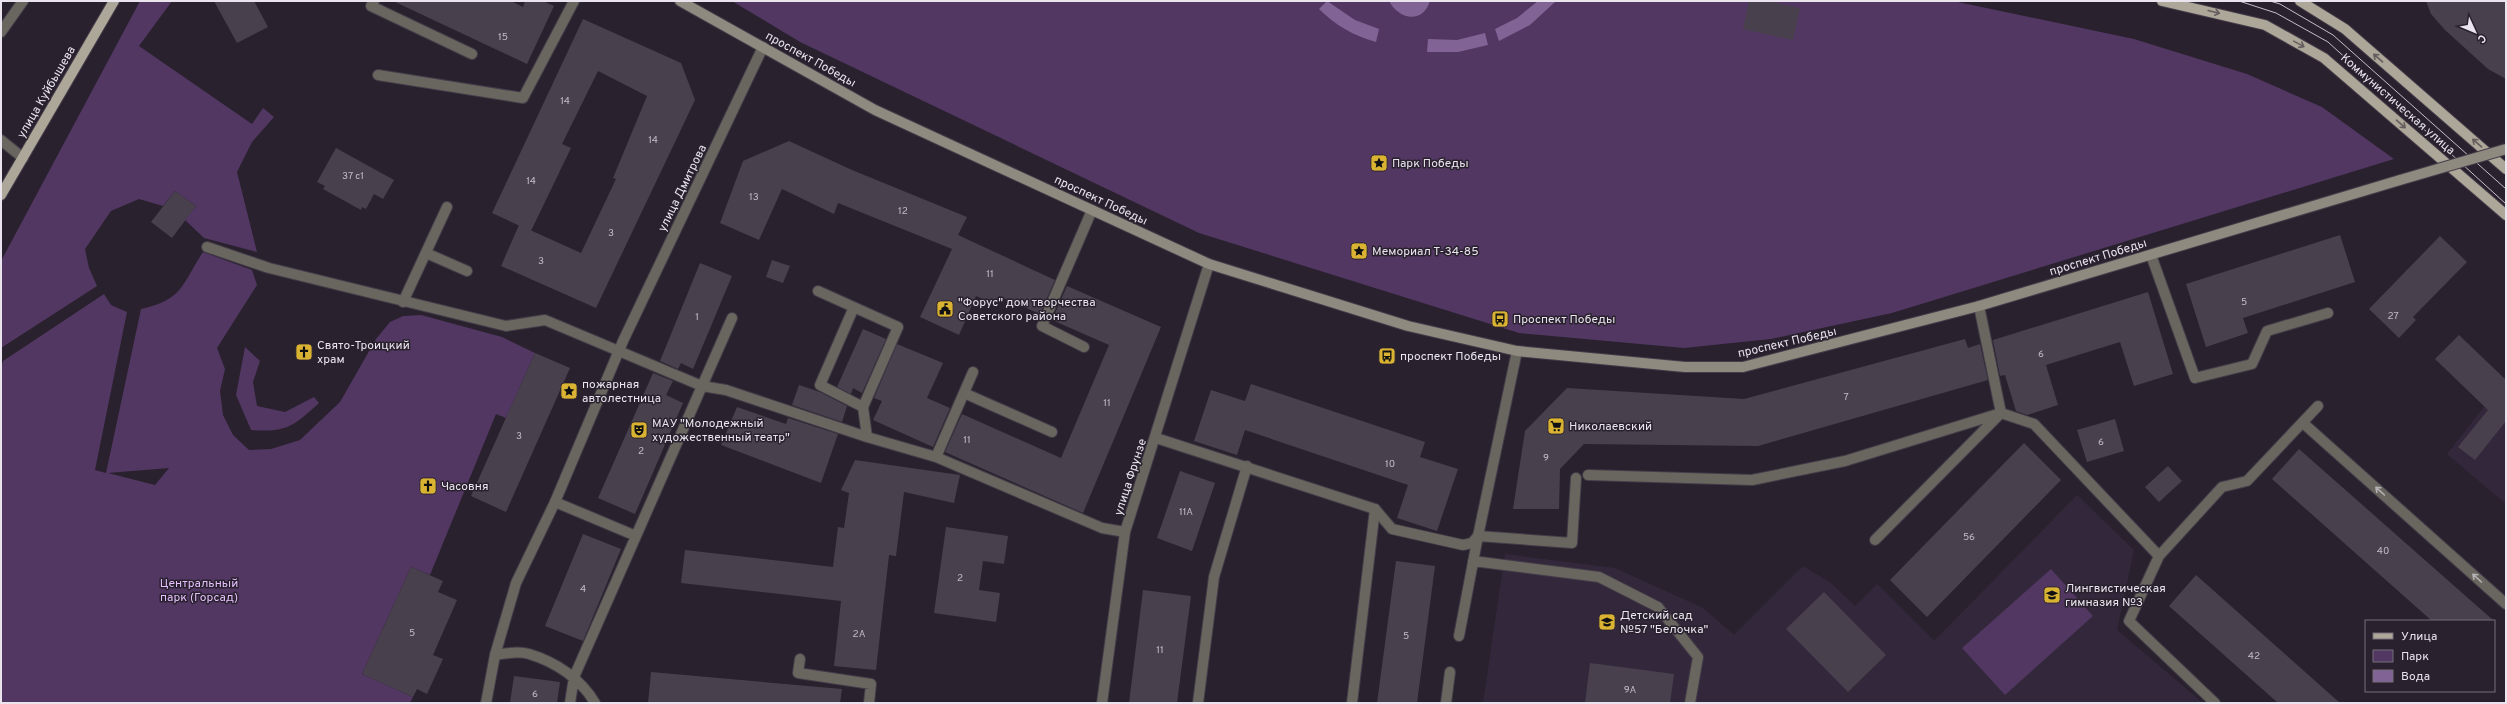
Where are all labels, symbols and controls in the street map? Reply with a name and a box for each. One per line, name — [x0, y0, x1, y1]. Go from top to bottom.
one-way arrow — [2207, 9, 2220, 17]
north arrow — [2455, 12, 2495, 52]
street label: проспект Победы — [762, 28, 859, 91]
house number: 15 — [498, 31, 508, 44]
text: С — [2474, 31, 2489, 46]
one-way arrow — [2293, 41, 2305, 48]
street label: улица Куйбышева — [14, 44, 80, 141]
street label: Коммунистическая улица — [2337, 51, 2458, 159]
one-way arrow — [2374, 54, 2384, 63]
house number: 14 — [560, 95, 570, 108]
one-way arrow — [2395, 119, 2405, 128]
house number: 14 — [648, 134, 658, 147]
one-way arrow — [2471, 139, 2482, 148]
street label: улица Дмитрова — [655, 142, 711, 235]
place icon: Парк Победы — [1369, 153, 1389, 173]
place label: Парк Победы — [1392, 156, 1469, 172]
house number: 37 с1 — [342, 170, 364, 183]
street label: проспект Победы — [1051, 172, 1150, 230]
house number: 14 — [526, 175, 536, 188]
house number: 13 — [749, 191, 759, 204]
house number: 12 — [898, 205, 908, 218]
house number: 3 — [608, 227, 614, 240]
street label: проспект Победы — [2048, 236, 2149, 280]
place icon: Мемориал Т-34-85 — [1349, 241, 1369, 261]
place label: Мемориал Т-34-85 — [1372, 244, 1479, 260]
house number: 3 — [538, 255, 544, 268]
house number: 11 — [986, 268, 994, 281]
place label: "Форус" дом творчества Советского района — [958, 295, 1096, 325]
house number: 5 — [2241, 296, 2247, 309]
public building icon: "Форус" дом творчества Советского района — [935, 299, 955, 319]
bus stop icon: Проспект Победы — [1490, 309, 1510, 329]
house number: 27 — [2387, 310, 2399, 323]
house number: 1 — [695, 311, 699, 324]
place label: Проспект Победы — [1513, 312, 1615, 328]
street label: проспект Победы — [1736, 324, 1838, 362]
place label: Свято-Троицкий храм — [317, 338, 410, 368]
church icon: Свято-Троицкий храм — [294, 342, 314, 362]
bus stop icon: проспект Победы — [1377, 346, 1397, 366]
house number: 6 — [2038, 348, 2044, 361]
place label: проспект Победы — [1400, 349, 1501, 365]
place label: пожарная автолестница — [582, 377, 661, 407]
place icon: пожарная автолестница — [559, 381, 579, 401]
house number: 7 — [1843, 391, 1849, 404]
house number: 11 — [1103, 397, 1111, 410]
place label: МАУ "Молодежный художественный театр" — [652, 416, 790, 446]
supermarket icon: Николаевский — [1546, 416, 1566, 436]
place label: Николаевский — [1569, 419, 1652, 435]
theatre icon: МАУ "Молодежный художественный театр" — [629, 420, 649, 440]
house number: 3 — [516, 430, 522, 443]
house number: 11 — [963, 434, 971, 447]
house number: 6 — [2098, 436, 2104, 449]
street label: улица Фрунзе — [1111, 437, 1151, 518]
house number: 2 — [638, 445, 644, 458]
house number: 9 — [1543, 452, 1549, 465]
house number: 10 — [1385, 458, 1395, 471]
church icon: Часовня — [418, 476, 438, 496]
place label: Часовня — [441, 479, 489, 495]
one-way arrow — [2375, 487, 2385, 496]
house number: 11А — [1179, 506, 1193, 519]
house number: 56 — [1963, 531, 1975, 544]
house number: 40 — [2377, 545, 2389, 558]
house number: 2 — [957, 572, 963, 585]
one-way arrow — [2472, 573, 2482, 582]
park label: Центральный парк (Горсад) — [160, 576, 238, 606]
place label: Лингвистическая гимназия №3 — [2065, 581, 2166, 611]
house number: 4 — [580, 583, 586, 596]
school or university icon: Лингвистическая гимназия №3 — [2042, 585, 2062, 605]
place label: Детский сад №57 "Белочка" — [1620, 608, 1709, 638]
school or university icon: Детский сад №57 "Белочка" — [1597, 612, 1617, 632]
legend — [2365, 620, 2495, 692]
house number: 5 — [409, 627, 415, 640]
house number: 2А — [853, 628, 866, 641]
text: Улица — [2401, 629, 2437, 645]
house number: 5 — [1403, 630, 1409, 643]
house number: 11 — [1156, 644, 1164, 657]
text: Парк — [2401, 649, 2429, 665]
house number: 42 — [2248, 650, 2260, 663]
text: Вода — [2401, 669, 2430, 685]
house number: 9А — [1624, 684, 1636, 697]
house number: 6 — [532, 688, 538, 701]

